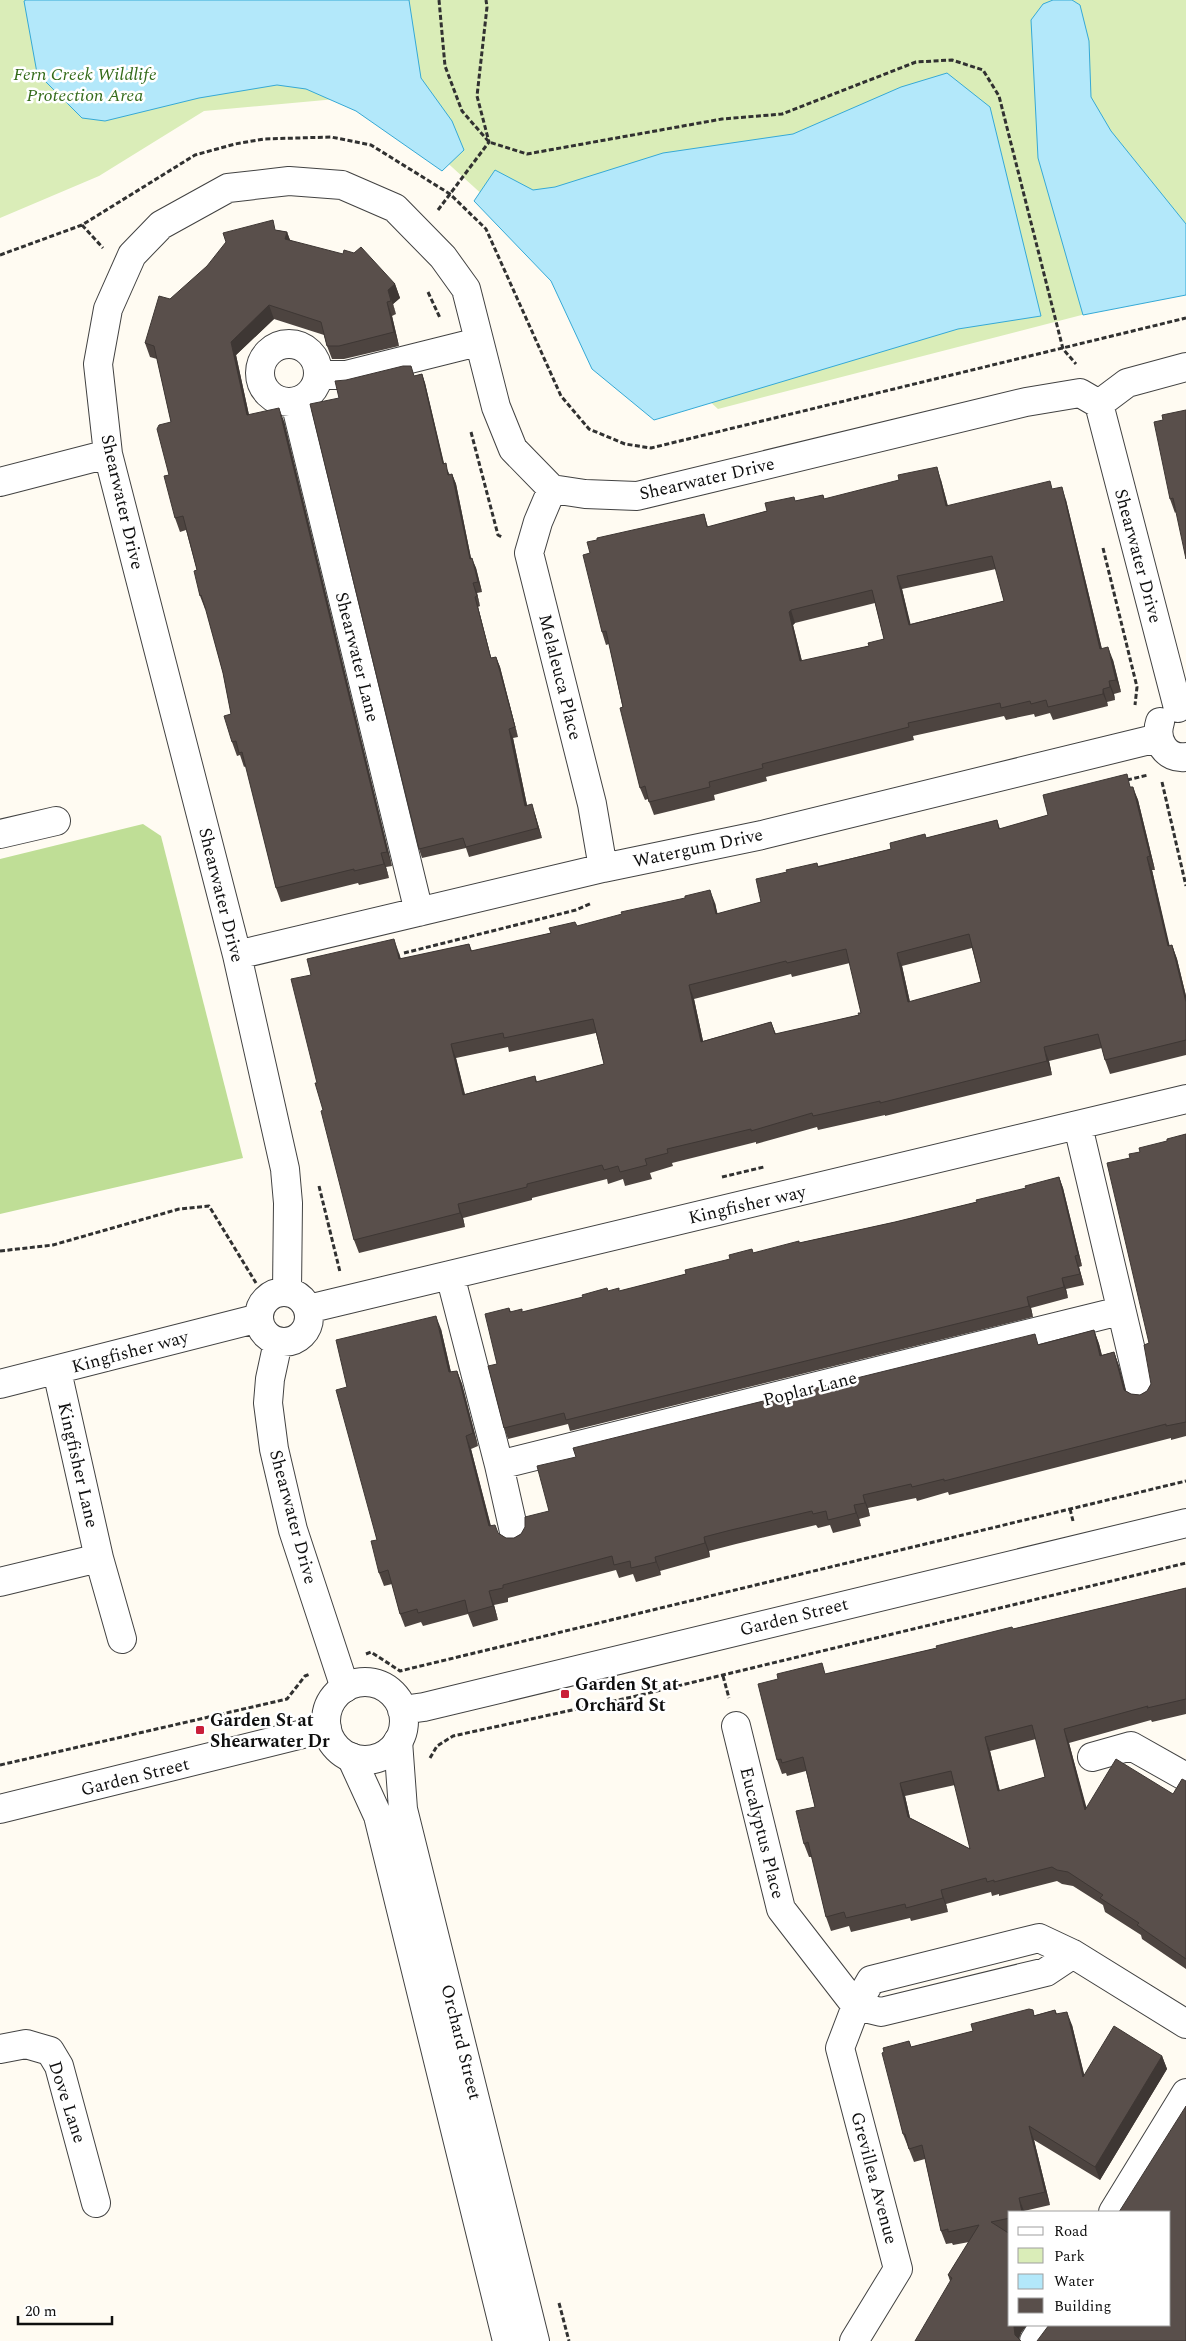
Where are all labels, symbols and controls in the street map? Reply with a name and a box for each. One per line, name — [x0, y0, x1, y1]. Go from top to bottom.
park label: Fern Creek Wildlife Protection Area — [13, 61, 157, 109]
street label: Shearwater Drive — [93, 432, 151, 572]
street label: Shearwater Drive — [637, 450, 777, 508]
street label: Shearwater Drive — [1107, 486, 1169, 626]
street label: Shearwater Lane — [328, 589, 386, 725]
street label: Melaleuca Place — [531, 611, 589, 743]
street label: Watergum Drive — [630, 821, 766, 875]
street label: Shearwater Drive — [191, 825, 251, 965]
street label: Kingfisher way — [686, 1178, 810, 1232]
street label: Kingfisher way — [69, 1323, 193, 1381]
street label: Poplar Lane — [760, 1364, 860, 1414]
street label: Kingfisher Lane — [50, 1400, 106, 1530]
street label: Shearwater Drive — [262, 1447, 324, 1587]
street label: Garden Street — [737, 1591, 851, 1643]
place label: Garden St at Orchard St — [575, 1671, 679, 1719]
marker: Garden St at Orchard St — [559, 1688, 571, 1700]
place label: Garden St at Shearwater Dr — [210, 1707, 330, 1755]
marker: Garden St at Shearwater Dr — [194, 1724, 206, 1736]
street label: Garden Street — [78, 1751, 192, 1803]
street label: Eucalyptus Place — [733, 1764, 791, 1902]
street label: Orchard Street — [434, 1981, 488, 2103]
street label: Dove Lane — [41, 2057, 93, 2147]
street label: Grevillea Avenue — [843, 2109, 905, 2247]
legend — [1008, 2211, 1171, 2326]
text: Road — [1054, 2220, 1088, 2243]
text: Park — [1054, 2245, 1085, 2268]
text: Water — [1054, 2270, 1094, 2293]
scale bar — [18, 2294, 111, 2326]
text: Building — [1054, 2295, 1111, 2318]
text: 20 m — [25, 2300, 57, 2323]

